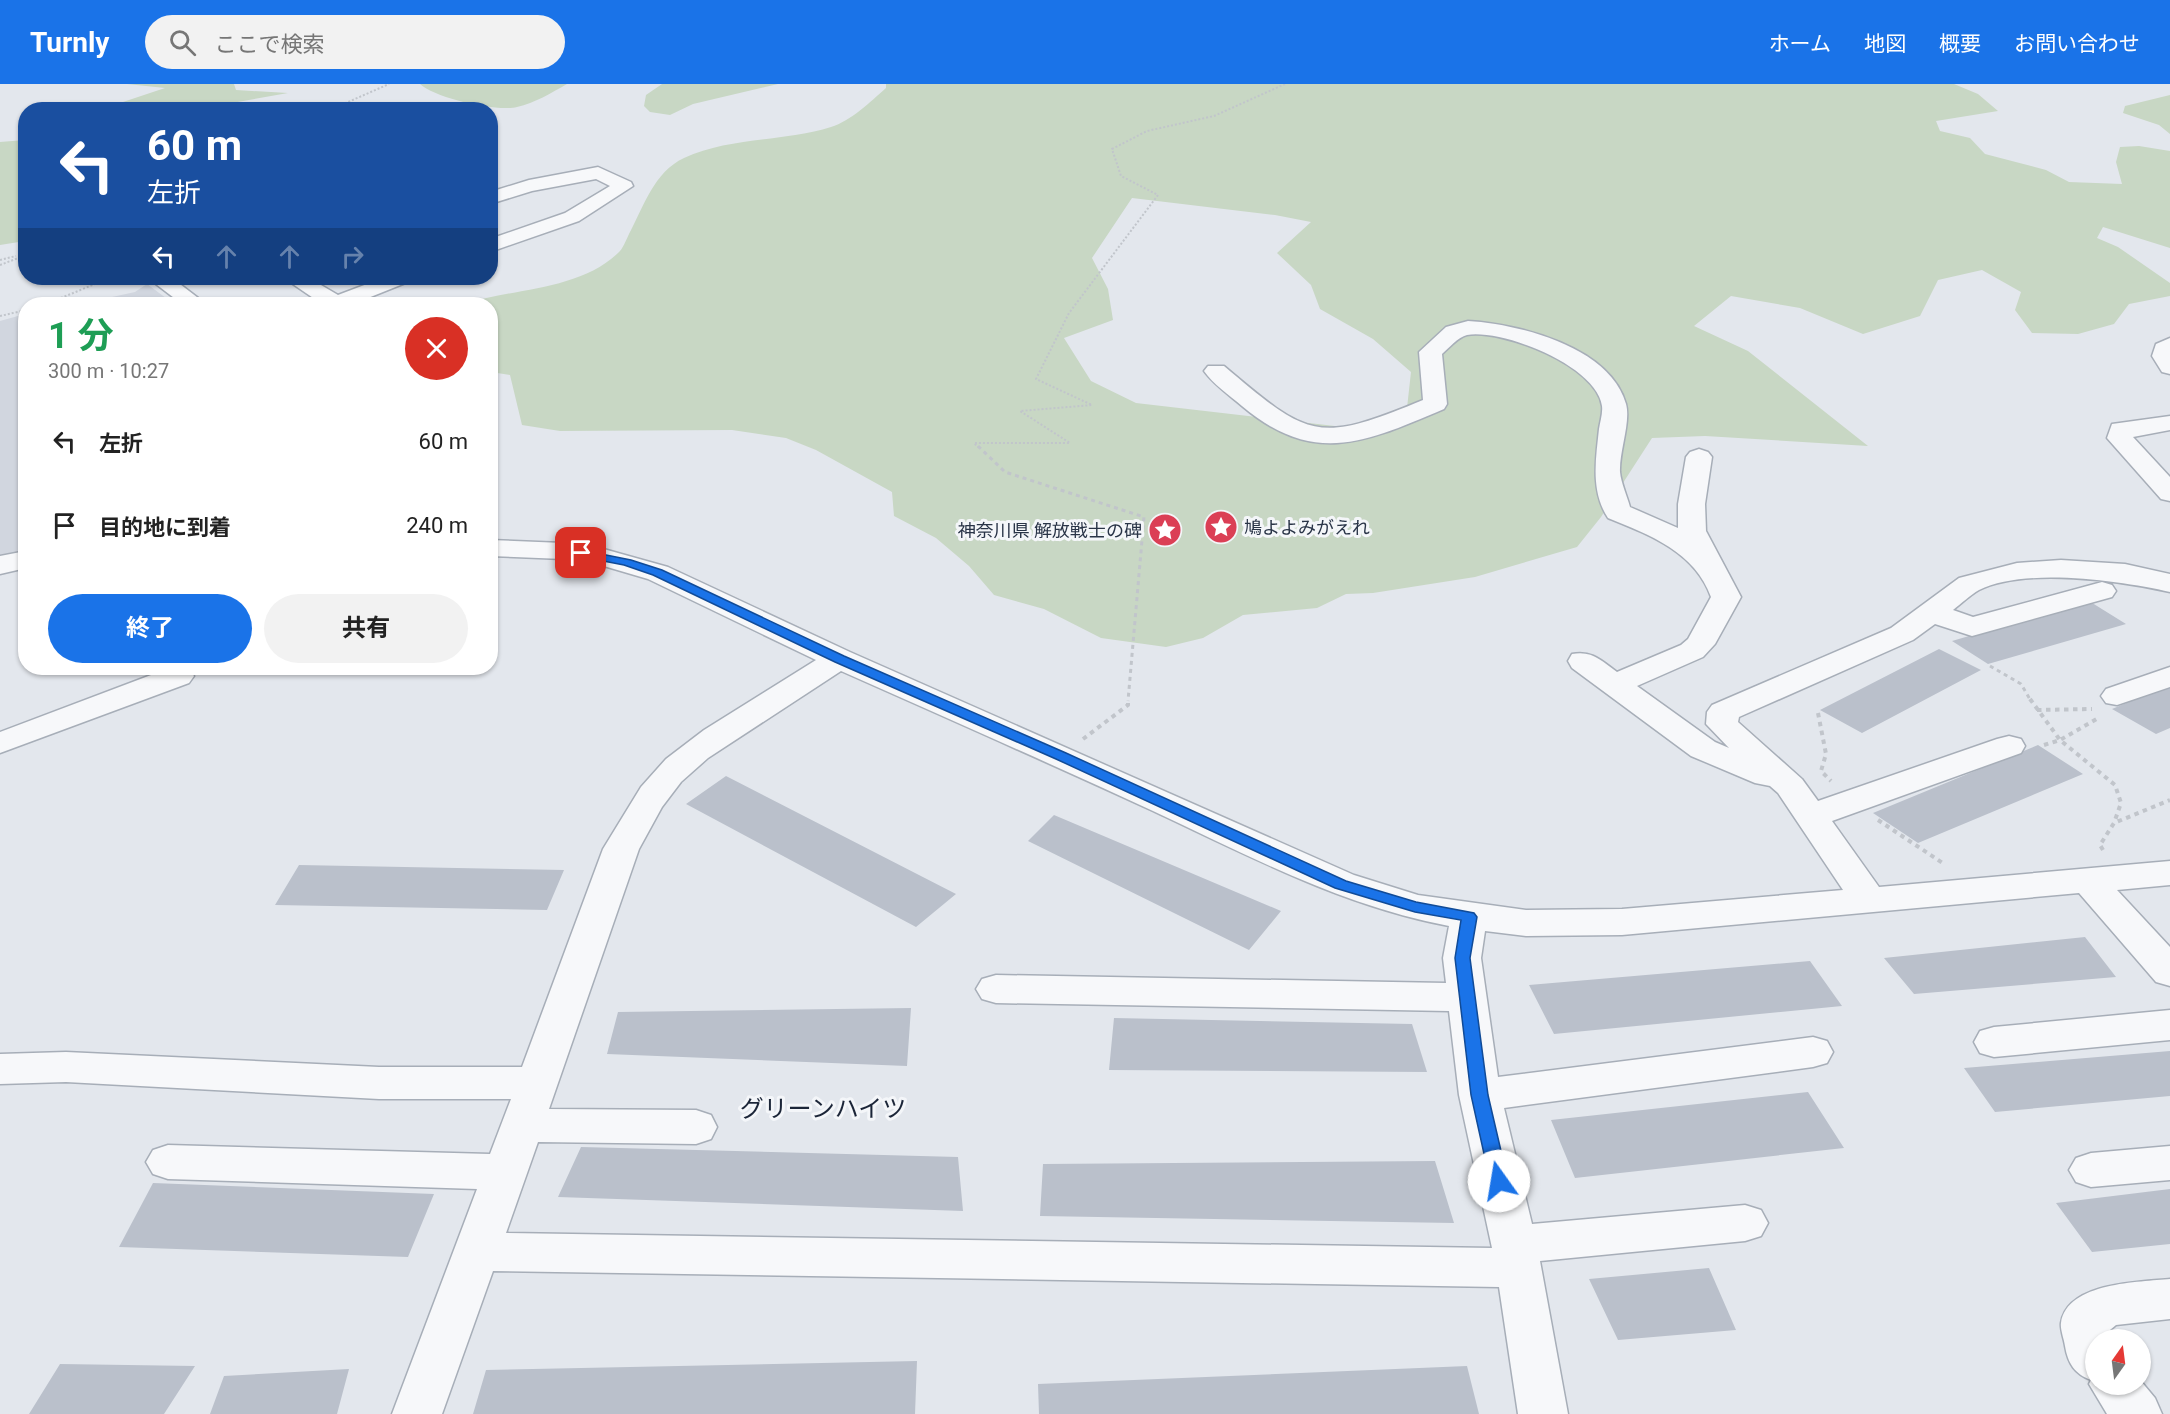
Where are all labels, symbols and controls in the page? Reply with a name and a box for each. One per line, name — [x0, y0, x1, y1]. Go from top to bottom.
search box — [145, 15, 565, 69]
text: Turnly — [30, 26, 109, 59]
icon: search — [166, 26, 199, 59]
text: ここで検索 — [214, 32, 324, 57]
text: ホーム — [1769, 32, 1831, 56]
text: 地図 — [1864, 32, 1906, 56]
text: 概要 — [1939, 32, 1981, 56]
text: お問い合わせ — [2014, 32, 2140, 56]
text: 60 m — [147, 121, 242, 170]
icon: left — [48, 126, 126, 204]
text: 左折 — [147, 177, 201, 209]
icon: left — [147, 240, 180, 273]
icon: ahead — [210, 240, 243, 273]
icon: ahead — [273, 240, 306, 273]
icon: right — [336, 240, 369, 273]
text: 1 分 — [48, 315, 114, 357]
button: close — [405, 317, 468, 380]
text: 300 m · 10:27 — [48, 359, 169, 383]
icon: left — [48, 425, 81, 458]
text: 60 m — [419, 429, 468, 454]
text: 左折 — [99, 431, 143, 456]
icon: arrive — [48, 509, 81, 542]
place icon: 鳩よよみがえれ — [1203, 509, 1239, 545]
place icon: 神奈川県 解放戦士の碑 — [1147, 512, 1183, 548]
text: 240 m — [406, 513, 468, 538]
text: 目的地に到着 — [99, 515, 231, 540]
place label: 鳩よよみがえれ — [1244, 517, 1370, 538]
place label: 神奈川県 解放戦士の碑 — [958, 520, 1142, 541]
pin — [555, 527, 606, 578]
icon: arrive — [564, 536, 597, 569]
button: 終了 — [48, 594, 252, 663]
button: 共有 — [264, 594, 468, 663]
district label: グリーンハイツ — [740, 1095, 906, 1123]
position arrow — [1467, 1149, 1531, 1213]
north arrow — [2085, 1329, 2151, 1395]
map controls — [2085, 1329, 2151, 1395]

